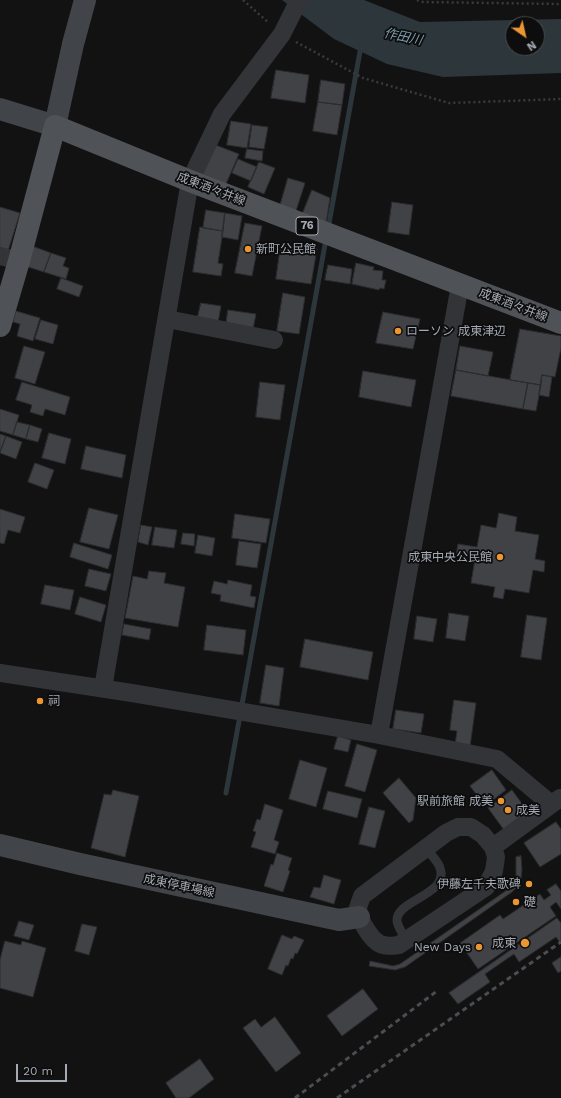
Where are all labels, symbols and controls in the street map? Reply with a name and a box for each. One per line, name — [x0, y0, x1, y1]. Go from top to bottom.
north arrow — [505, 16, 545, 56]
water label: 作田川 — [382, 25, 424, 49]
text: N — [524, 38, 538, 53]
street label: 成東酒々井線 — [175, 169, 247, 209]
road number: 76 — [296, 217, 318, 235]
place label: 新町公民館 — [256, 242, 316, 256]
marker: 新町公民館 — [243, 244, 253, 254]
street label: 成東酒々井線 — [477, 285, 549, 325]
place label: ローソン 成東津辺 — [406, 324, 506, 338]
marker: ローソン 成東津辺 — [393, 326, 403, 336]
place label: 成東中央公民館 — [408, 550, 492, 564]
marker: 成東中央公民館 — [495, 552, 505, 562]
place label: 祠 — [48, 694, 60, 708]
marker: 祠 — [35, 696, 45, 706]
place label: 駅前旅館 成美 — [417, 794, 493, 808]
marker: 駅前旅館 成美 — [496, 796, 506, 806]
place label: 成美 — [516, 803, 540, 817]
marker: 成美 — [503, 805, 513, 815]
street label: 成東停車場線 — [142, 871, 216, 901]
place label: 伊藤左千夫歌碑 — [437, 877, 521, 891]
marker: 伊藤左千夫歌碑 — [524, 879, 534, 889]
place label: 礎 — [524, 895, 536, 909]
marker: 礎 — [511, 897, 521, 907]
place label: 成東 — [492, 936, 516, 950]
marker: 成東 — [519, 937, 531, 949]
place label: New Days — [414, 940, 471, 954]
marker: New Days — [474, 942, 484, 952]
scale bar — [18, 1056, 69, 1082]
text: 20 m — [23, 1064, 53, 1078]

